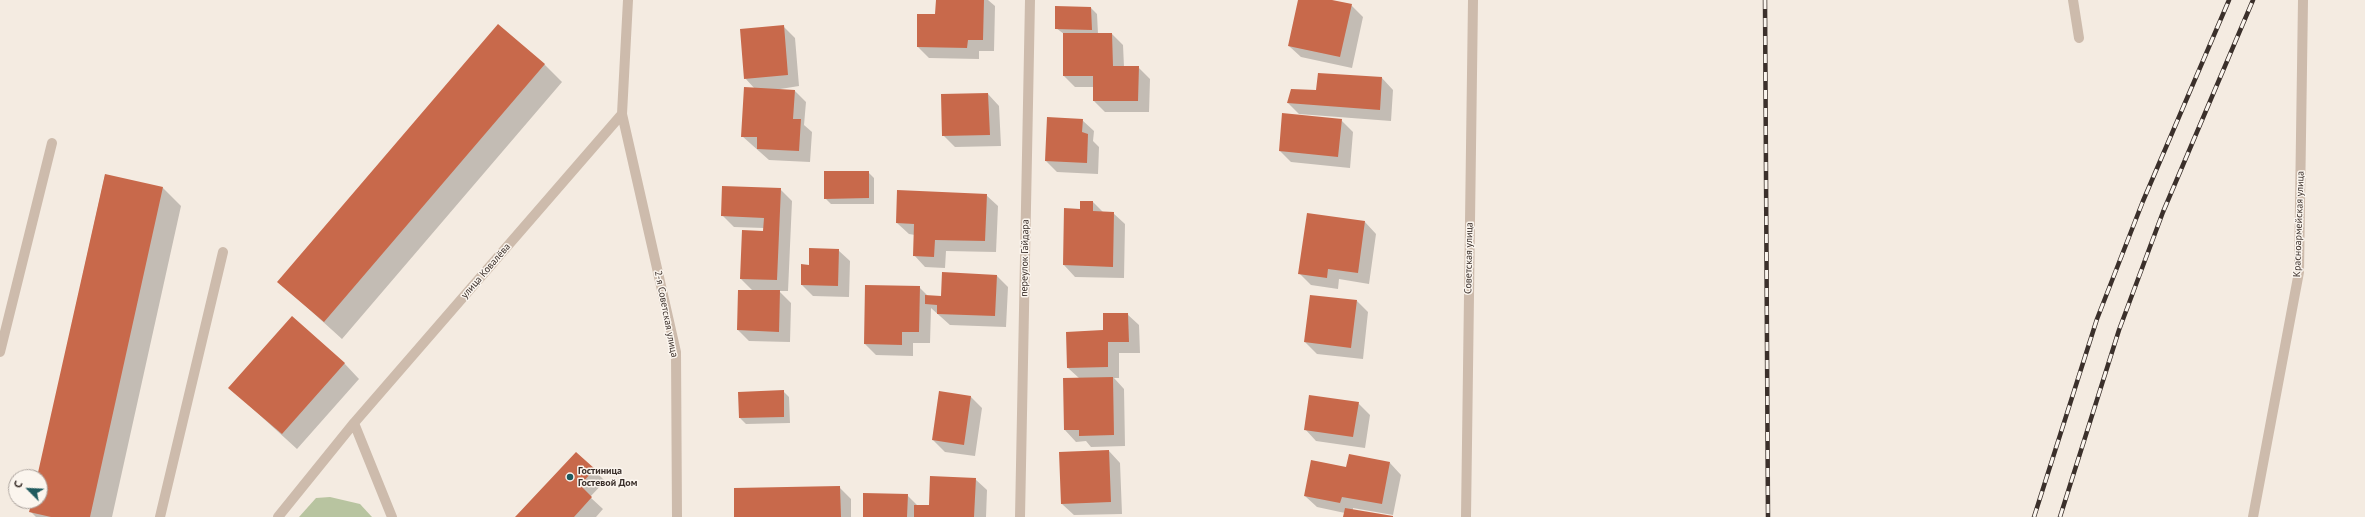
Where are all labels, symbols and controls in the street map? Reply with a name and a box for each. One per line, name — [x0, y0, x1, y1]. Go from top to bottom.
street label: Красноармейская улица — [2291, 171, 2307, 277]
street label: переулок Гайдара — [1018, 219, 1032, 297]
street label: Советская улица — [1462, 222, 1476, 294]
street label: улица Ковалёва — [459, 241, 513, 301]
street label: 2-я Советская улица — [652, 270, 680, 358]
place label: Гостиница Гостевой Дом — [578, 465, 637, 488]
north arrow — [8, 469, 48, 509]
marker: Гостиница Гостевой Дом — [565, 472, 575, 482]
text: С — [10, 479, 26, 490]

